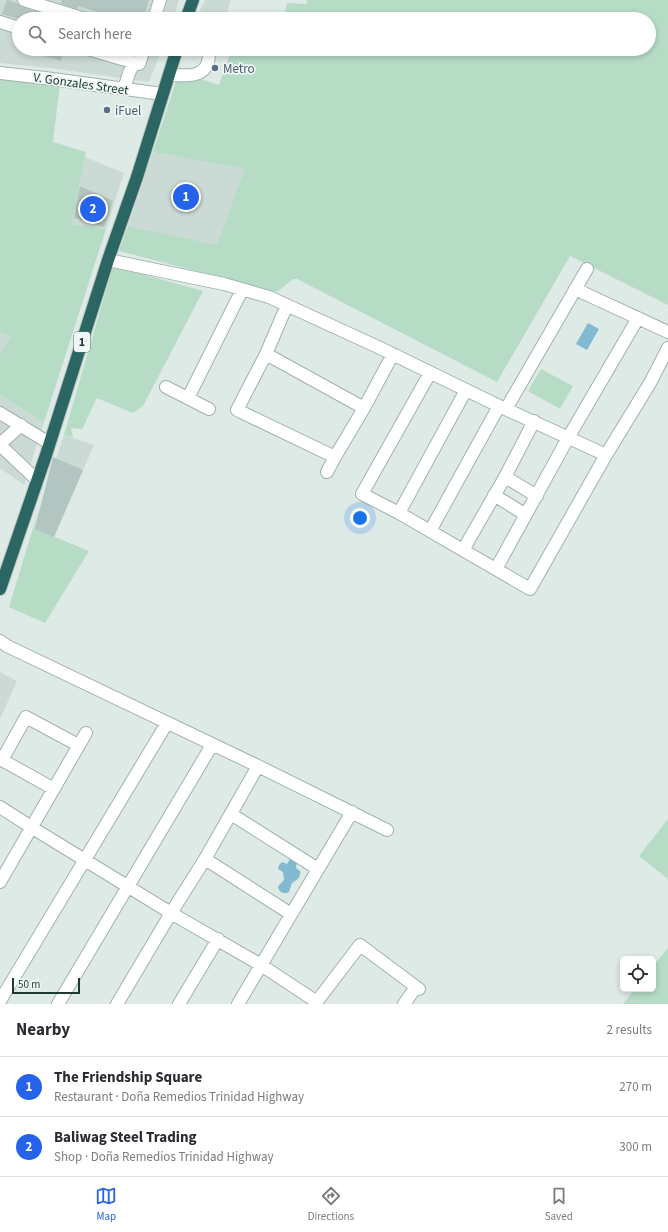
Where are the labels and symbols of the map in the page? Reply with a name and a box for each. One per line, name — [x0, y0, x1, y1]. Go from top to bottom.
place label: Metro — [223, 60, 255, 78]
marker: Metro — [210, 63, 220, 73]
street label: V. Gonzales Street — [32, 68, 130, 100]
place label: iFuel — [115, 102, 141, 120]
marker: iFuel — [102, 105, 112, 115]
pin: 1 — [173, 182, 199, 212]
pin: 2 — [80, 194, 106, 224]
road number: 1 — [74, 332, 90, 352]
your location — [350, 508, 370, 528]
scale bar — [12, 976, 80, 995]

